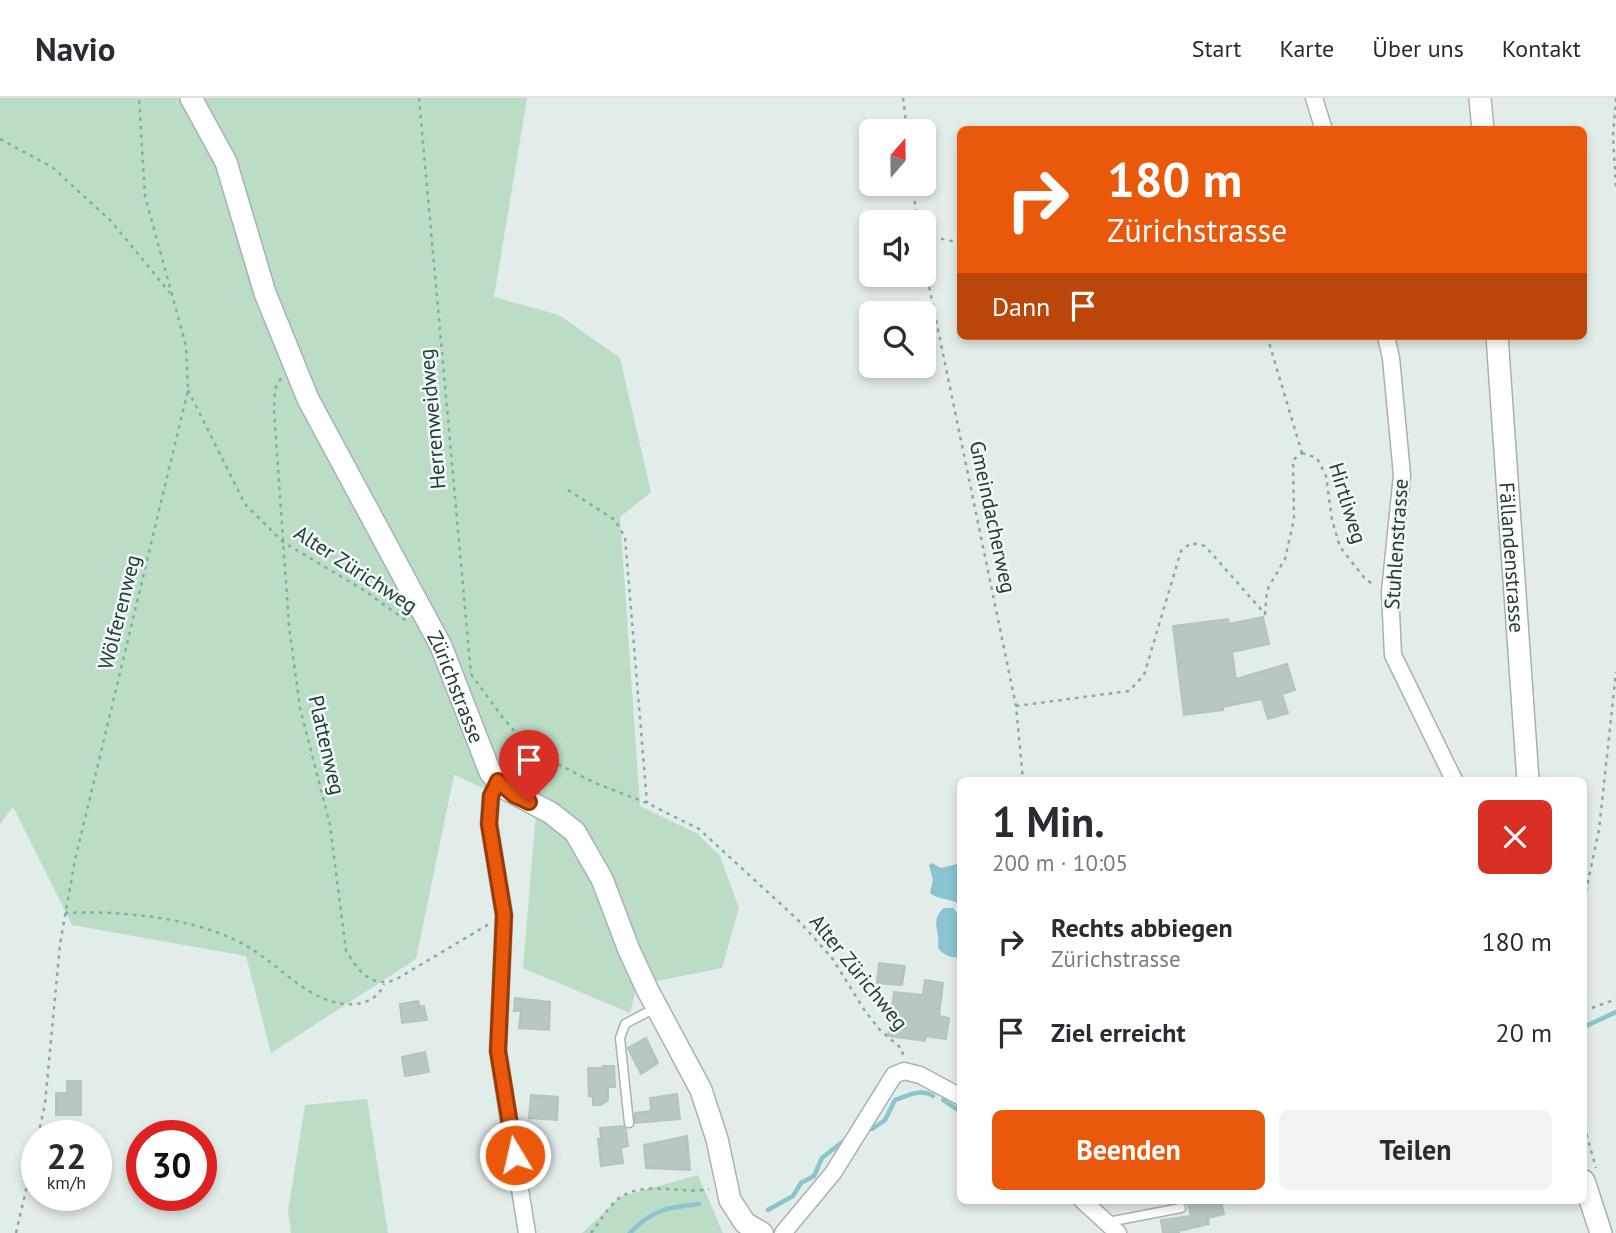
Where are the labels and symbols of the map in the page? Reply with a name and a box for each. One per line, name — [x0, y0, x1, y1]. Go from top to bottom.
north arrow — [859, 119, 936, 196]
street label: Herrenweidweg — [412, 348, 452, 490]
street label: Gmeindacherweg — [964, 438, 1022, 596]
street label: Hirtliweg — [1323, 459, 1373, 547]
street label: Stuhlenstrasse — [1378, 478, 1414, 610]
street label: Fällandenstrasse — [1494, 481, 1531, 634]
street label: Alter Zürichweg — [289, 519, 423, 619]
street label: Wölferenweg — [92, 552, 146, 672]
street label: Zürichstrasse — [422, 626, 491, 747]
street label: Plattenweg — [302, 693, 352, 797]
pin — [499, 730, 559, 802]
street label: Alter Zürichweg — [804, 908, 914, 1036]
position arrow — [478, 1118, 552, 1192]
speed limit sign: 30 — [126, 1120, 217, 1211]

